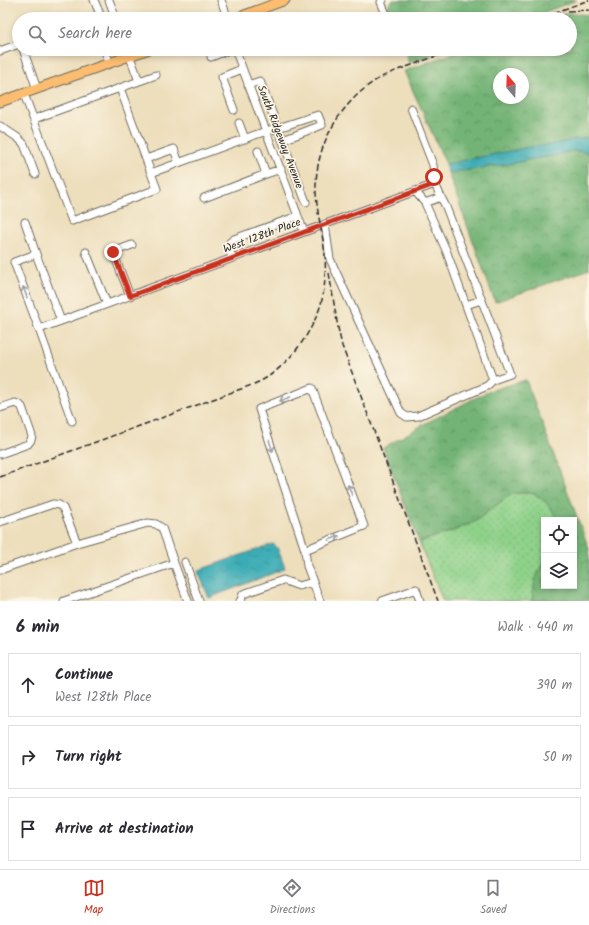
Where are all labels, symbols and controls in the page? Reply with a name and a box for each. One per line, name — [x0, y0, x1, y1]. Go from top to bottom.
search box — [12, 12, 577, 56]
text: Search here — [58, 22, 132, 46]
icon: search — [26, 23, 48, 45]
north arrow — [493, 68, 529, 104]
street label: South Ridgeway Avenue — [252, 82, 308, 192]
route start — [425, 168, 443, 186]
street label: West 128th Place — [221, 214, 303, 258]
route end — [104, 243, 122, 261]
one-way arrow — [21, 287, 29, 299]
one-way arrow — [280, 395, 292, 403]
one-way arrow — [268, 440, 275, 453]
one-way arrow — [346, 484, 354, 496]
map controls — [541, 517, 577, 589]
button: locate — [541, 517, 577, 553]
one-way arrow — [328, 534, 340, 542]
button: layers — [541, 553, 577, 589]
text: 6 min — [16, 614, 60, 641]
text: Walk · 440 m — [498, 617, 573, 638]
text: Continue — [55, 663, 113, 687]
icon: ahead — [17, 674, 39, 696]
text: 390 m — [536, 675, 572, 696]
text: West 128th Place — [55, 687, 151, 708]
text: Turn right — [55, 745, 122, 769]
icon: right — [17, 746, 39, 768]
text: 50 m — [543, 747, 572, 768]
text: Arrive at destination — [55, 817, 194, 841]
icon: arrive — [17, 818, 39, 840]
tab: Map — [83, 877, 105, 919]
tab: Directions — [270, 877, 315, 919]
tab: Saved — [480, 877, 506, 919]

